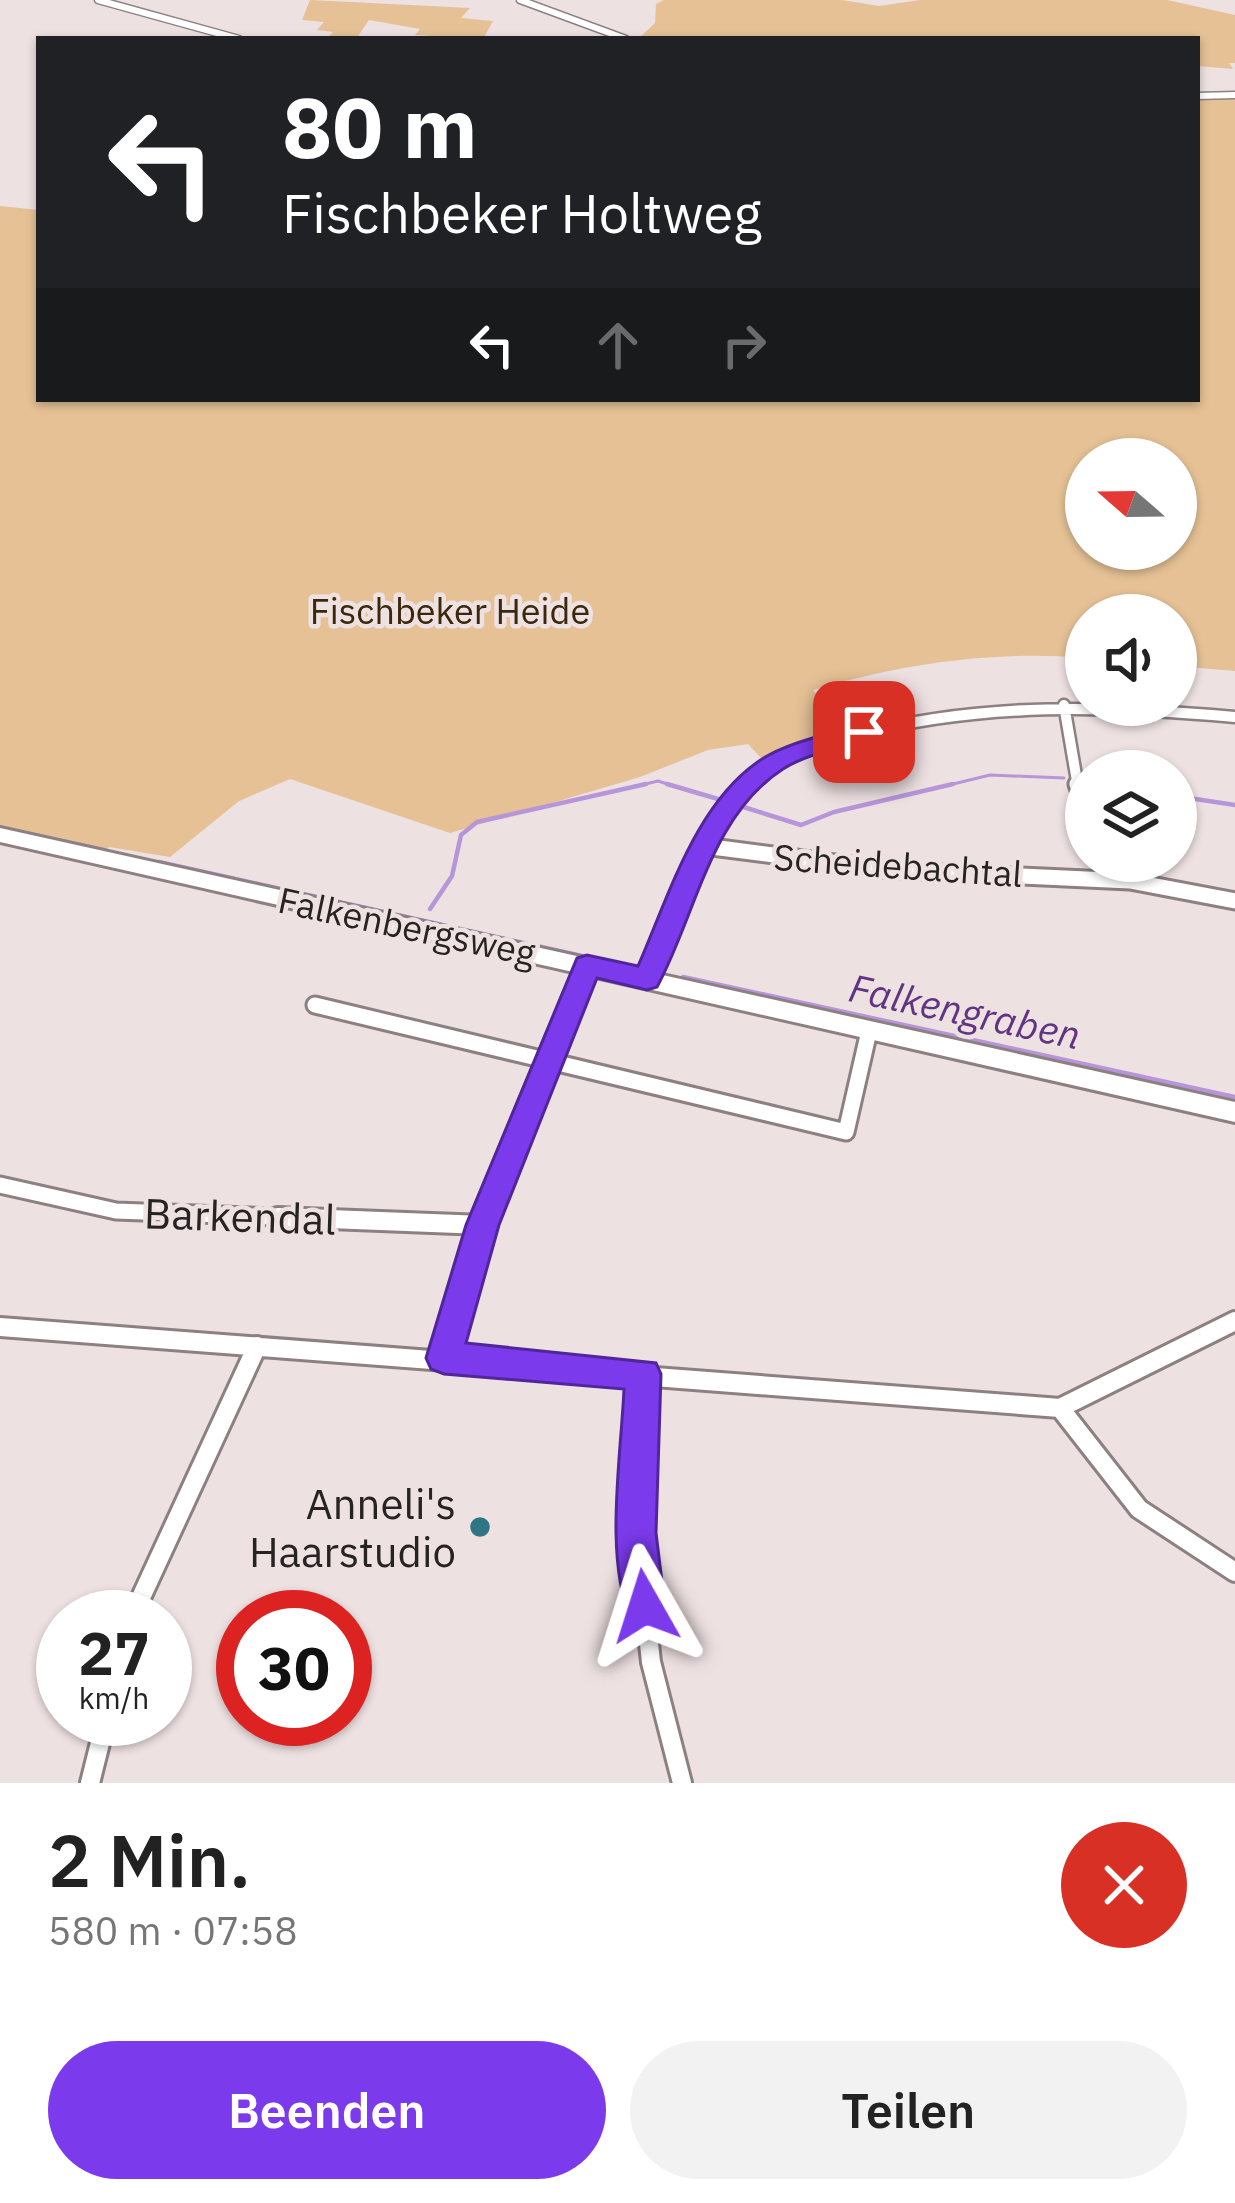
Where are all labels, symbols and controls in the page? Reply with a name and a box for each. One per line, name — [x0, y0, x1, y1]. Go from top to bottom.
text: 80 m — [282, 72, 478, 181]
icon: left — [84, 84, 240, 240]
text: Fischbeker Holtweg — [282, 178, 762, 248]
icon: left — [459, 312, 525, 378]
icon: ahead — [585, 312, 651, 378]
icon: right — [711, 312, 777, 378]
north arrow — [1065, 438, 1197, 570]
map controls — [1065, 438, 1197, 882]
park label: Fischbeker Heide — [310, 587, 590, 634]
button: sound — [1065, 594, 1197, 726]
pin — [813, 681, 915, 783]
icon: arrive — [831, 699, 897, 765]
button: layers — [1065, 750, 1197, 882]
street label: Scheidebachtal — [772, 833, 1024, 897]
street label: Falkenbergsweg — [274, 876, 540, 976]
water label: Falkengraben — [845, 962, 1085, 1060]
street label: Barkendal — [143, 1185, 337, 1247]
place label: Anneli's Haarstudio — [249, 1476, 456, 1579]
marker: Anneli's Haarstudio — [467, 1514, 493, 1540]
position arrow — [582, 1543, 708, 1669]
speed limit sign: 30 — [216, 1590, 372, 1746]
text: 27 — [78, 1613, 150, 1692]
text: km/h — [79, 1678, 149, 1717]
text: 2 Min. — [48, 1813, 251, 1907]
button: close — [1061, 1822, 1187, 1948]
text: 580 m · 07:58 — [48, 1905, 298, 1956]
button: Beenden — [48, 2041, 606, 2179]
button: Teilen — [630, 2041, 1187, 2179]

